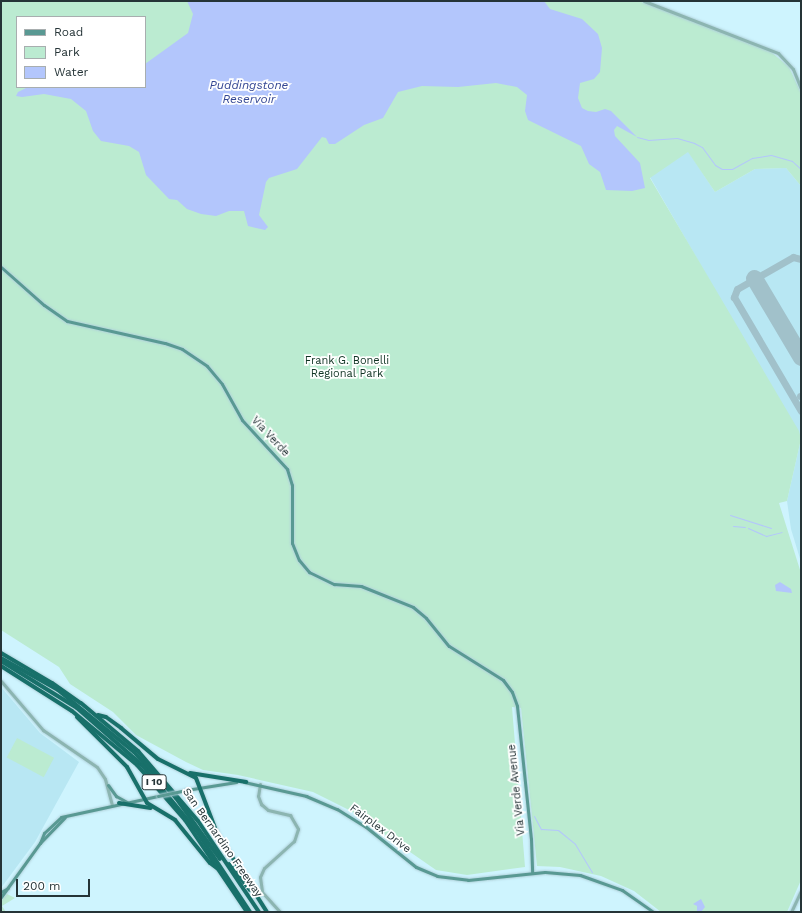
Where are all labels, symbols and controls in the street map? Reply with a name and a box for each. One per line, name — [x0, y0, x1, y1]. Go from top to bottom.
legend — [16, 16, 146, 88]
text: Road — [54, 25, 83, 39]
text: Park — [54, 45, 80, 59]
text: Water — [54, 65, 88, 79]
water label: Puddingstone Reservoir — [210, 79, 288, 107]
park label: Frank G. Bonelli Regional Park — [305, 355, 389, 381]
street label: Via Verde — [248, 414, 292, 460]
street label: Via Verde Avenue — [506, 743, 528, 837]
road number: I 10 — [141, 774, 167, 790]
street label: San Bernardino Freeway — [179, 786, 265, 900]
street label: Fairplex Drive — [347, 802, 413, 856]
scale bar — [18, 871, 92, 897]
text: 200 m — [23, 879, 60, 893]

